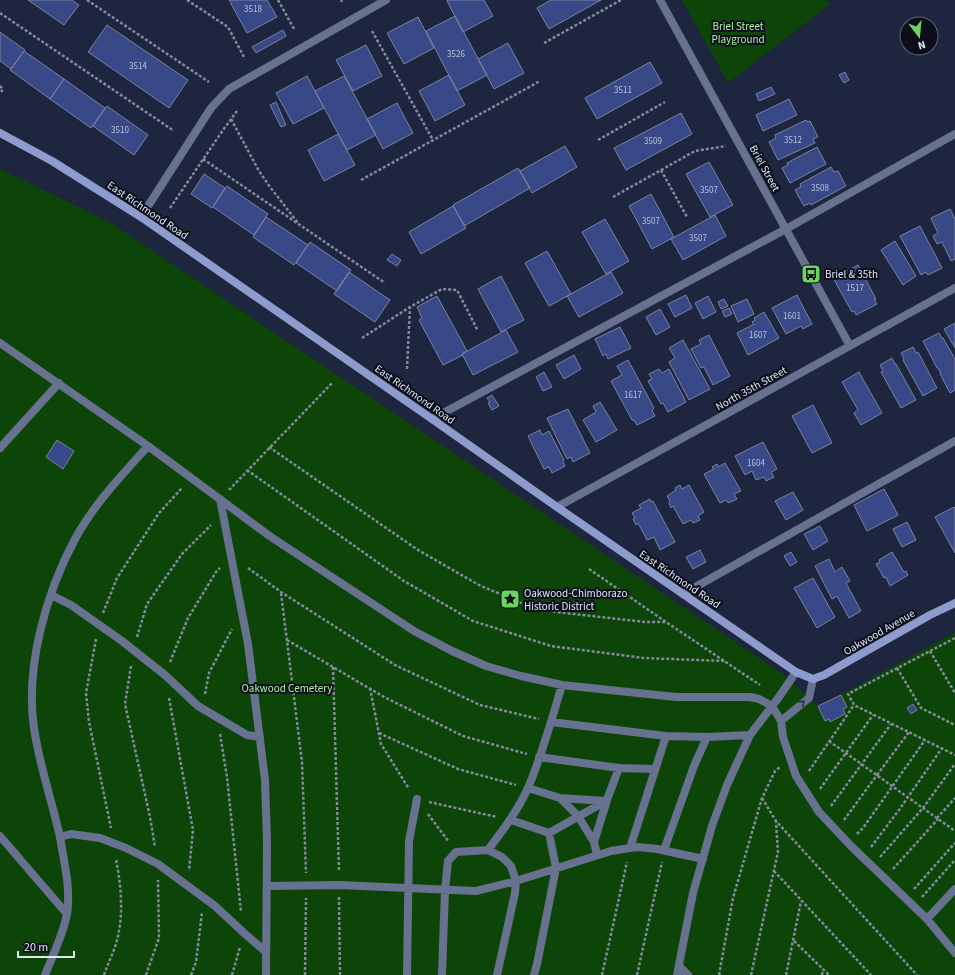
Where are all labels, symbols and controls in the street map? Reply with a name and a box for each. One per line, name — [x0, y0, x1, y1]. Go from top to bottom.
house number: 3518 — [244, 3, 262, 16]
north arrow — [899, 16, 939, 56]
park label: Briel Street Playground — [711, 19, 765, 47]
text: N — [916, 37, 927, 53]
house number: 3526 — [447, 48, 465, 61]
house number: 3514 — [129, 60, 147, 73]
house number: 3511 — [614, 84, 632, 97]
house number: 3510 — [111, 124, 129, 137]
house number: 3512 — [784, 134, 802, 147]
house number: 3509 — [644, 135, 662, 148]
street label: Briel Street — [746, 142, 784, 194]
street label: East Richmond Road — [104, 178, 191, 243]
house number: 3508 — [811, 182, 829, 195]
house number: 3507 — [700, 184, 718, 197]
house number: 3507 — [642, 215, 660, 228]
house number: 3507 — [689, 232, 707, 245]
bus stop icon: Briel & 35th — [800, 263, 822, 285]
place label: Briel & 35th — [825, 267, 878, 282]
house number: 1517 — [846, 282, 864, 295]
house number: 1601 — [783, 310, 801, 323]
house number: 1607 — [749, 329, 767, 342]
street label: East Richmond Road — [372, 361, 458, 428]
street label: North 35th Street — [713, 363, 790, 414]
house number: 1617 — [624, 389, 642, 402]
house number: 1604 — [747, 457, 765, 470]
street label: East Richmond Road — [636, 547, 723, 612]
place label: Oakwood-Chimborazo Historic District — [524, 586, 627, 614]
place icon: Oakwood-Chimborazo Historic District — [499, 588, 521, 610]
street label: Oakwood Avenue — [841, 606, 918, 659]
park label: Oakwood Cemetery — [242, 681, 332, 696]
one-way arrow — [798, 700, 805, 707]
scale bar — [18, 933, 74, 959]
text: 20 m — [24, 939, 48, 956]

